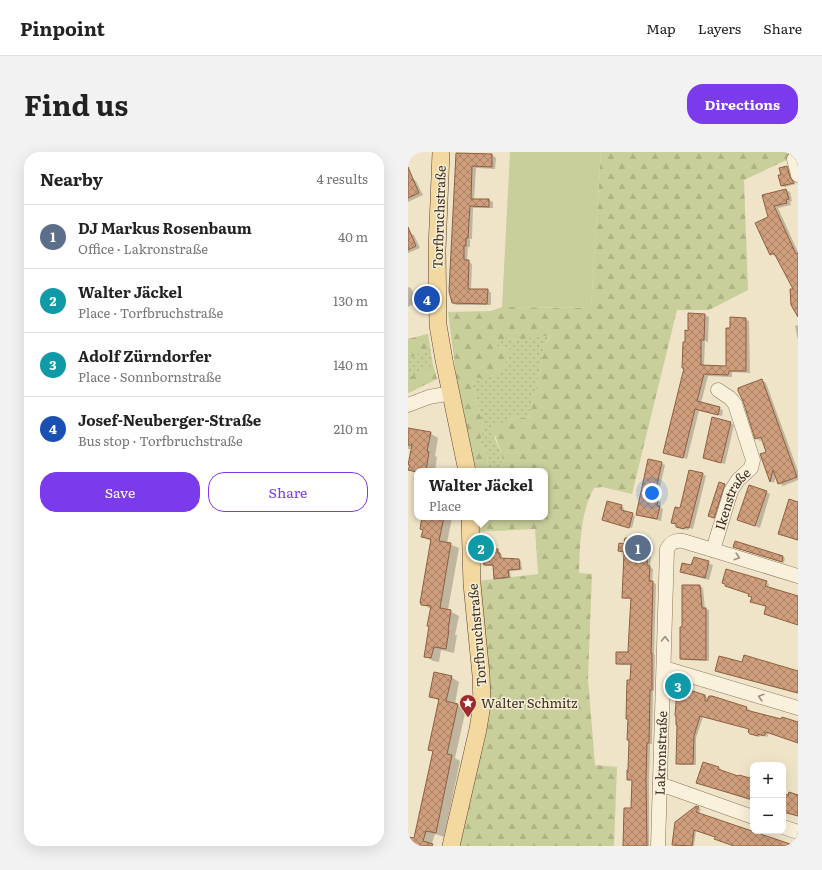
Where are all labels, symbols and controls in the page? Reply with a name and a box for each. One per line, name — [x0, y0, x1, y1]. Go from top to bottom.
text: Pinpoint — [20, 14, 105, 42]
text: Map — [646, 18, 676, 38]
text: Layers — [698, 18, 741, 38]
text: Share — [763, 18, 802, 38]
text: Find us — [24, 83, 128, 125]
button: Directions — [687, 84, 798, 124]
street label: Torfbruchstraße — [427, 165, 450, 269]
text: Nearby — [40, 166, 103, 191]
text: 4 results — [317, 169, 368, 188]
text: DJ Markus Rosenbaum — [78, 216, 252, 239]
text: 1 — [50, 227, 56, 246]
text: 40 m — [338, 227, 368, 246]
text: Office · Lakronstraße — [78, 239, 208, 258]
text: Walter Jäckel — [78, 280, 182, 303]
pin: 4 — [414, 284, 440, 314]
text: 2 — [50, 291, 56, 310]
text: 130 m — [333, 291, 368, 310]
text: Place · Torfbruchstraße — [78, 303, 223, 322]
text: Adolf Zürndorfer — [78, 344, 212, 367]
text: 3 — [49, 355, 57, 374]
text: 140 m — [333, 355, 368, 374]
text: Place · Sonnbornstraße — [78, 367, 221, 386]
text: Josef-Neuberger-Straße — [78, 408, 261, 431]
text: 4 — [49, 419, 57, 438]
text: 210 m — [333, 419, 368, 438]
text: Bus stop · Torfbruchstraße — [78, 431, 243, 450]
street label: Ikenstraße — [710, 463, 755, 532]
popup — [414, 468, 548, 520]
button: Save — [40, 472, 200, 512]
button: Share — [208, 472, 368, 512]
text: Walter Jäckel — [429, 473, 533, 496]
your location — [642, 483, 662, 503]
text: Place — [429, 496, 461, 515]
pin: 2 — [468, 533, 494, 563]
pin: 1 — [625, 533, 651, 563]
one-way arrow — [733, 552, 740, 561]
street label: Torfbruchstraße — [463, 582, 490, 687]
one-way arrow — [661, 636, 669, 642]
pin: 3 — [665, 671, 691, 701]
place icon: Walter Schmitz — [458, 693, 478, 718]
place label: Walter Schmitz — [481, 693, 578, 712]
one-way arrow — [757, 693, 764, 702]
street label: Lakronstraße — [650, 710, 671, 796]
map controls — [750, 762, 786, 834]
button: + — [750, 762, 786, 798]
button: − — [750, 798, 786, 834]

